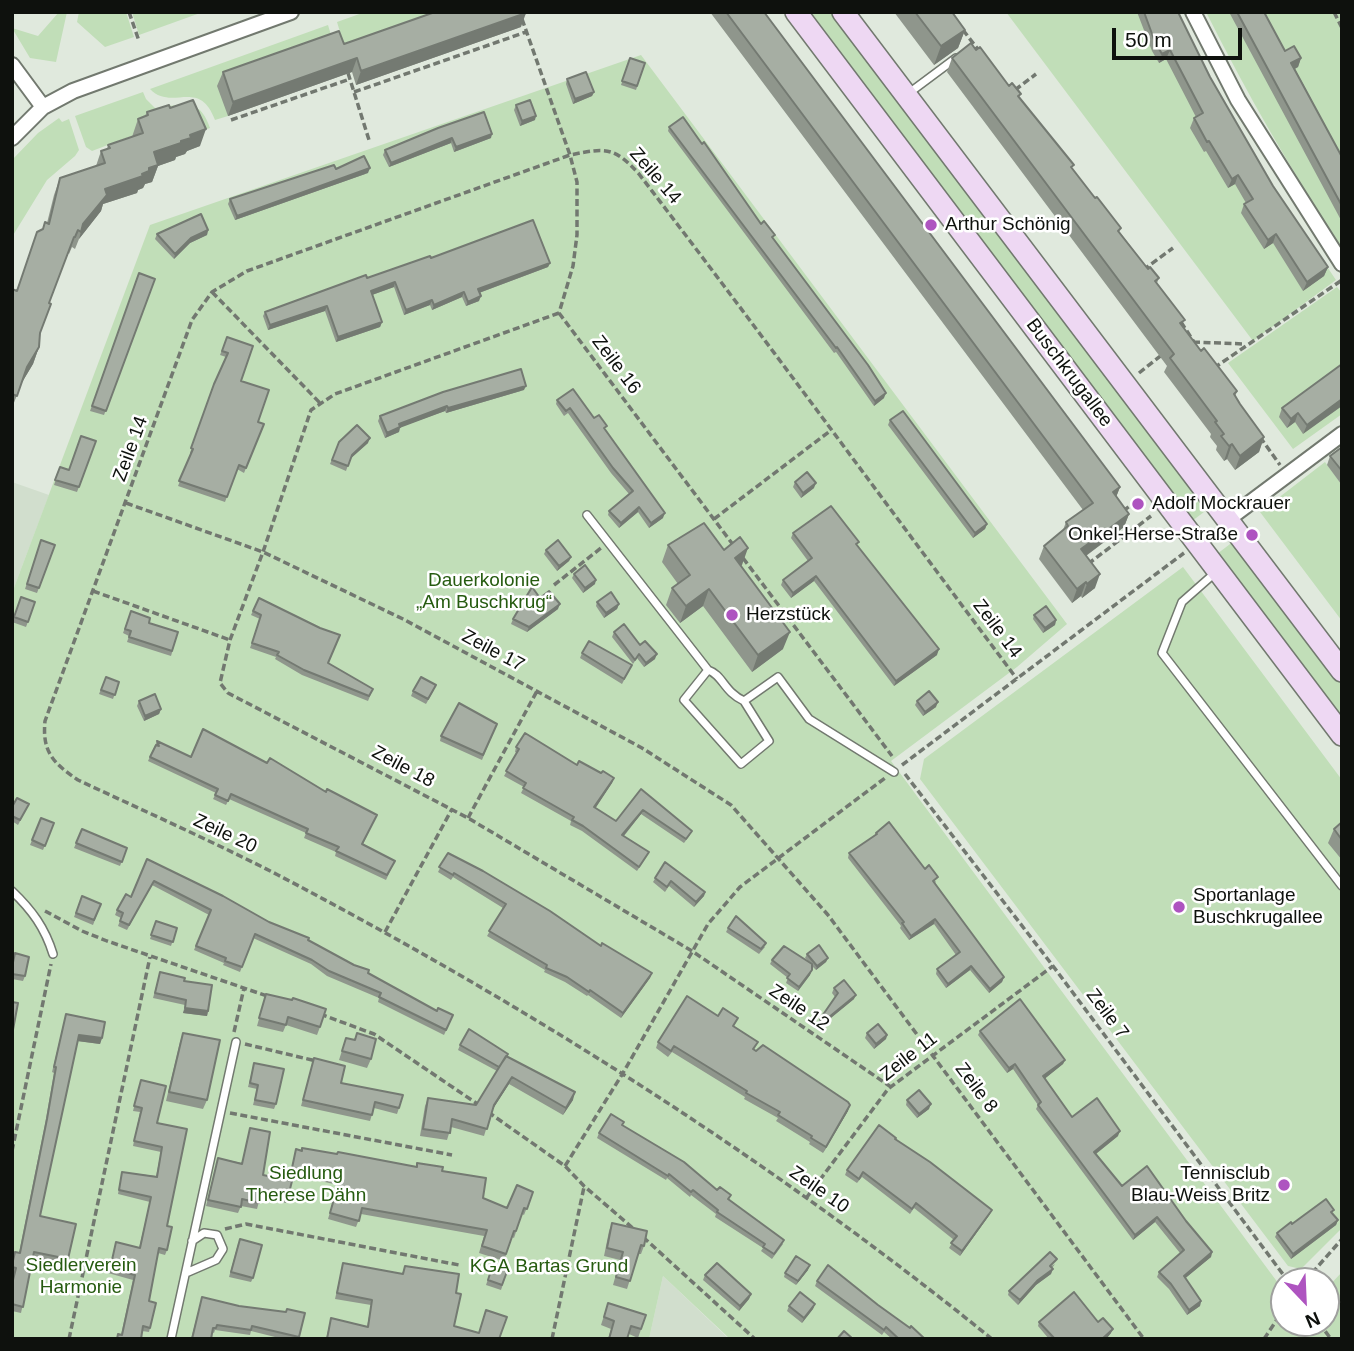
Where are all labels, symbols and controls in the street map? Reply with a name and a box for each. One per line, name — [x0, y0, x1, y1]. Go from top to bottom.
scale bar — [1116, 14, 1246, 58]
text: 50 m — [1125, 28, 1172, 51]
street label: Zeile 14 — [624, 143, 686, 209]
place label: Arthur Schönig — [945, 214, 1071, 236]
marker: Arthur Schönig — [923, 217, 939, 233]
street label: Buschkrugallee — [1021, 314, 1117, 432]
street label: Zeile 16 — [587, 331, 645, 399]
street label: Zeile 14 — [109, 413, 153, 485]
place label: Adolf Mockrauer — [1152, 493, 1290, 515]
marker: Adolf Mockrauer — [1130, 496, 1146, 512]
place label: Onkel-Herse-Straße — [1068, 524, 1238, 546]
marker: Onkel-Herse-Straße — [1244, 527, 1260, 543]
park label: Dauerkolonie „Am Buschkrug“ — [416, 570, 552, 614]
street label: Zeile 14 — [968, 595, 1026, 663]
place label: Herzstück — [746, 604, 830, 626]
marker: Herzstück — [724, 607, 740, 623]
street label: Zeile 17 — [458, 625, 528, 677]
street label: Zeile 18 — [368, 741, 438, 793]
street label: Zeile 20 — [190, 809, 260, 859]
place label: Sportanlage Buschkrugallee — [1193, 885, 1323, 929]
marker: Sportanlage Buschkrugallee — [1171, 899, 1187, 915]
street label: Zeile 12 — [765, 980, 833, 1036]
street label: Zeile 7 — [1081, 984, 1133, 1044]
street label: Zeile 11 — [876, 1028, 942, 1086]
street label: Zeile 8 — [950, 1058, 1002, 1118]
street label: Zeile 10 — [785, 1161, 853, 1219]
park label: Siedlung Therese Dähn — [246, 1163, 366, 1207]
place label: Tennisclub Blau-Weiss Britz — [1131, 1163, 1270, 1207]
marker: Tennisclub Blau-Weiss Britz — [1276, 1177, 1292, 1193]
park label: Siedlerverein Harmonie — [26, 1255, 136, 1299]
park label: KGA Bartas Grund — [470, 1256, 628, 1278]
north arrow — [1270, 1267, 1340, 1337]
text: N — [1302, 1308, 1323, 1332]

